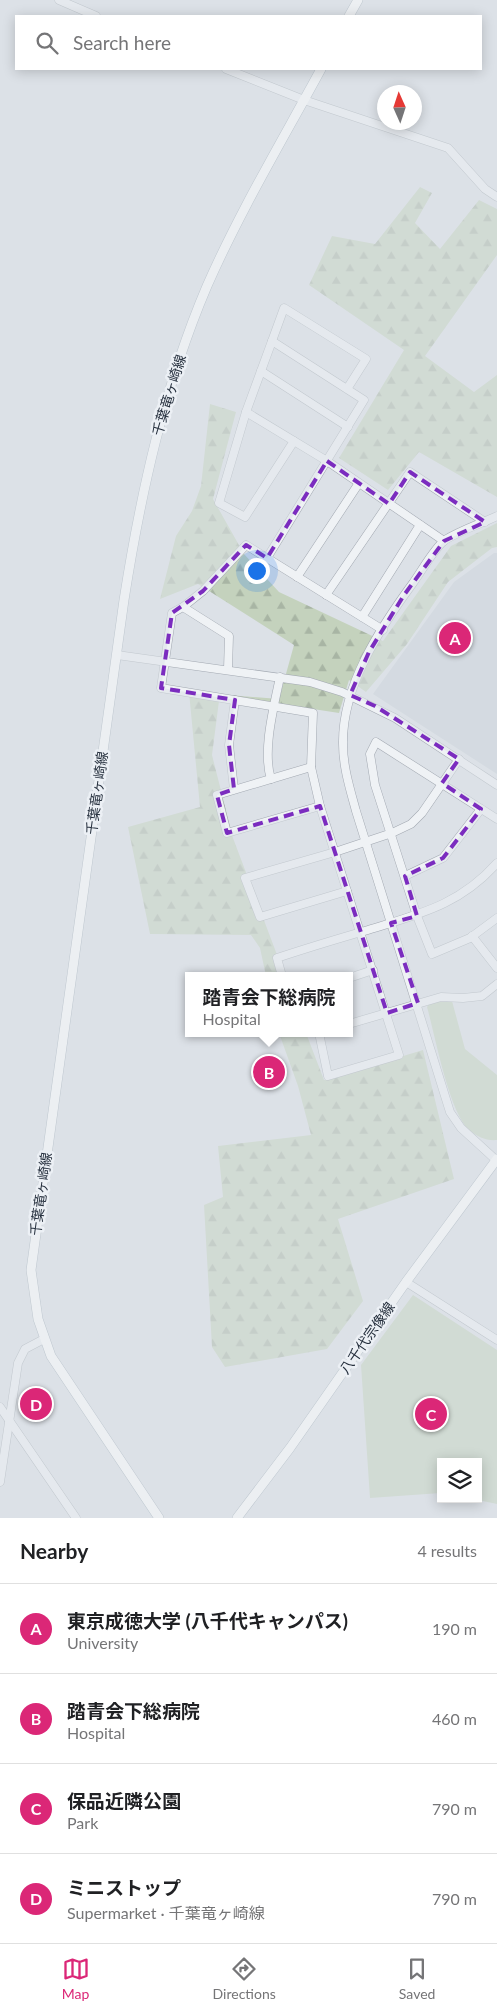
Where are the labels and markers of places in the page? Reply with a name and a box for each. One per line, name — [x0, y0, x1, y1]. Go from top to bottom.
pin: A — [439, 619, 471, 657]
pin: B — [253, 1053, 285, 1091]
pin: D — [20, 1385, 52, 1423]
pin: C — [415, 1395, 447, 1433]

